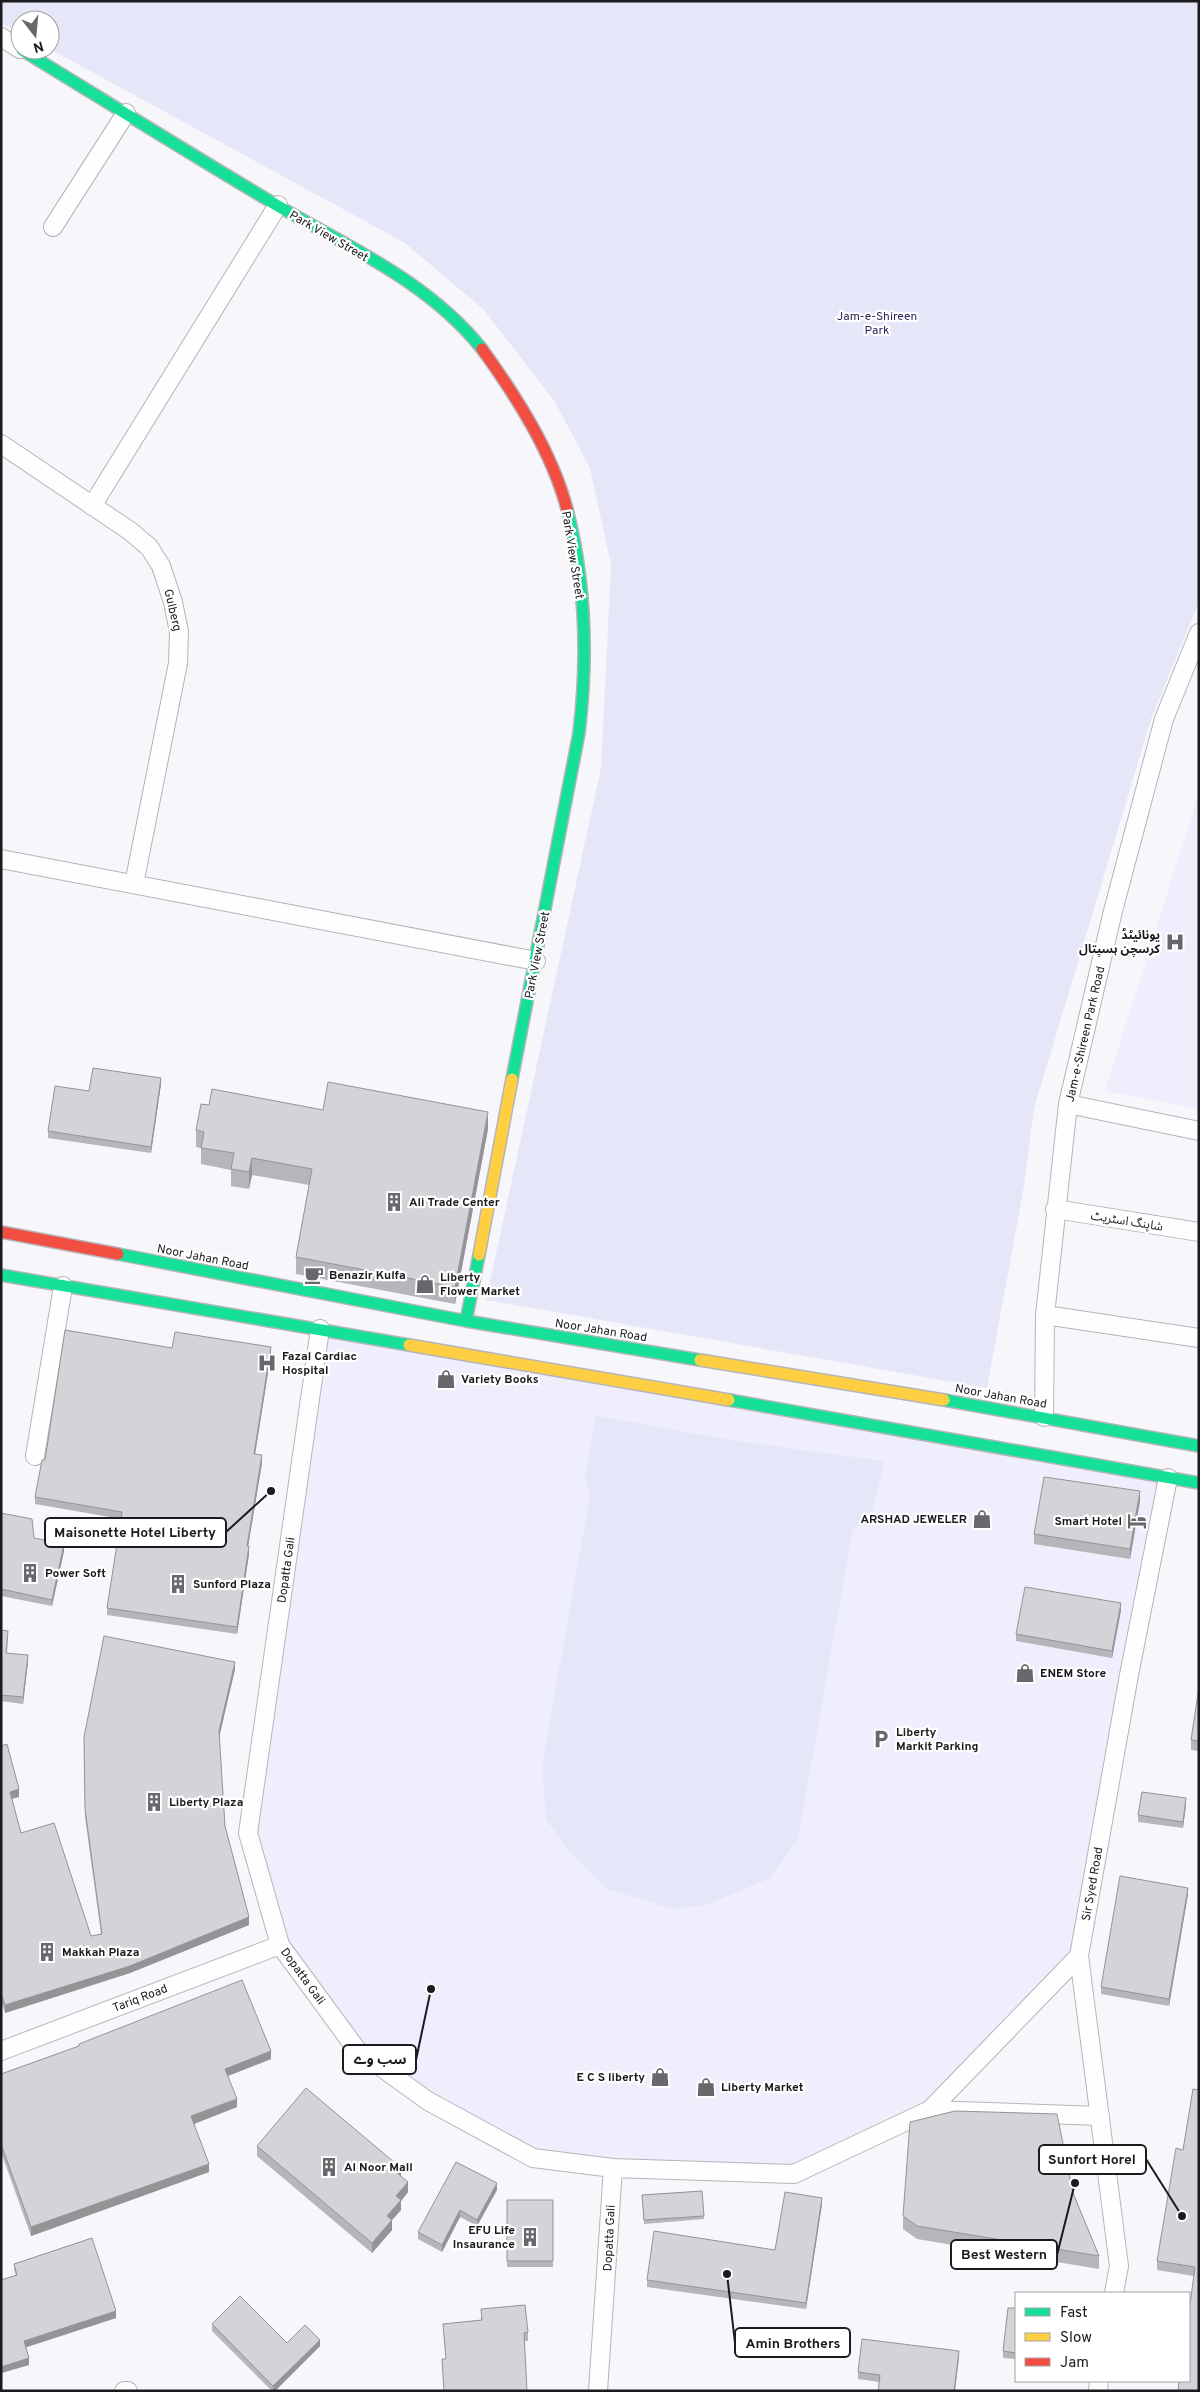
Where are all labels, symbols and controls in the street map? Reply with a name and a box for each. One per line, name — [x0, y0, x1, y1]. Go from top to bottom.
north arrow — [10, 10, 60, 60]
text: N — [31, 36, 45, 56]
street label: Park View Street — [286, 208, 371, 266]
park label: Jam-e-Shireen Park — [837, 309, 917, 339]
street label: Park View Street — [557, 510, 587, 600]
street label: Gulberg — [159, 588, 185, 633]
street label: Park View Street — [522, 910, 554, 1000]
place label: یونائیٹڈ کرسچن ہسپتال — [1079, 927, 1161, 958]
hospital icon: یونائیٹڈ کرسچن ہسپتال — [1164, 931, 1186, 953]
street label: Jam-e-Shireen Park Road — [1063, 965, 1109, 1104]
building icon: Ali Trade Center — [383, 1191, 405, 1213]
place label: Ali Trade Center — [409, 1195, 500, 1211]
street label: شاپنگ اسٹریٹ — [1090, 1208, 1164, 1236]
street label: Noor Jahan Road — [156, 1241, 250, 1275]
cafe icon: Benazir Kulfa — [303, 1264, 325, 1286]
place label: Benazir Kulfa — [329, 1268, 406, 1284]
place label: Liberty Flower Market — [440, 1270, 520, 1300]
shop icon: Liberty Flower Market — [414, 1273, 436, 1295]
street label: Noor Jahan Road — [554, 1316, 648, 1346]
place label: Fazal Cardiac Hospital — [282, 1349, 357, 1379]
hospital icon: Fazal Cardiac Hospital — [256, 1352, 278, 1374]
shop icon: Variety Books — [435, 1368, 457, 1390]
place label: Variety Books — [461, 1372, 539, 1388]
street label: Noor Jahan Road — [954, 1381, 1048, 1413]
shop icon: ARSHAD JEWELER — [971, 1508, 993, 1530]
hotel icon: Smart Hotel — [1126, 1510, 1148, 1532]
place label: ARSHAD JEWELER — [860, 1512, 967, 1528]
place label: Smart Hotel — [1054, 1514, 1122, 1530]
callout: Maisonette Hotel Liberty — [45, 1518, 226, 1547]
text: Maisonette Hotel Liberty — [54, 1525, 216, 1542]
street label: Dopatta Gali — [274, 1536, 300, 1604]
building icon: Power Soft — [19, 1562, 41, 1584]
place label: Power Soft — [45, 1566, 106, 1582]
building icon: Sunford Plaza — [167, 1573, 189, 1595]
place label: Sunford Plaza — [193, 1577, 271, 1593]
shop icon: ENEM Store — [1014, 1662, 1036, 1684]
place label: ENEM Store — [1040, 1666, 1106, 1682]
place label: Liberty Markit Parking — [896, 1725, 979, 1755]
parking icon: Liberty Markit Parking — [870, 1728, 892, 1750]
building icon: Liberty Plaza — [143, 1791, 165, 1813]
place label: Liberty Plaza — [169, 1795, 243, 1811]
street label: Sir Syed Road — [1079, 1846, 1107, 1922]
building icon: Makkah Plaza — [36, 1941, 58, 1963]
place label: Makkah Plaza — [62, 1945, 140, 1961]
street label: Dopatta Gali — [276, 1945, 328, 2008]
street label: Tariq Road — [111, 1981, 170, 2017]
callout: سب وے — [343, 2045, 416, 2074]
text: سب وے — [354, 2052, 406, 2069]
shop icon: E C S liberty — [649, 2066, 671, 2088]
place label: E C S liberty — [577, 2070, 645, 2086]
shop icon: Liberty Market — [695, 2076, 717, 2098]
place label: Liberty Market — [721, 2080, 804, 2096]
callout: Sunfort Horel — [1039, 2145, 1146, 2174]
text: Sunfort Horel — [1048, 2152, 1136, 2169]
building icon: Al Noor Mall — [318, 2156, 340, 2178]
place label: Al Noor Mall — [344, 2160, 413, 2176]
street label: Dopatta Gali — [600, 2204, 620, 2272]
place label: EFU Life Insaurance — [453, 2223, 515, 2253]
building icon: EFU Life Insaurance — [519, 2226, 541, 2248]
callout: Best Western — [951, 2240, 1057, 2269]
text: Best Western — [961, 2247, 1047, 2264]
legend — [1015, 2292, 1190, 2382]
text: Fast — [1060, 2304, 1088, 2323]
callout: Amin Brothers — [735, 2328, 850, 2357]
text: Slow — [1060, 2329, 1092, 2348]
text: Amin Brothers — [746, 2336, 841, 2353]
text: Jam — [1060, 2354, 1089, 2373]

